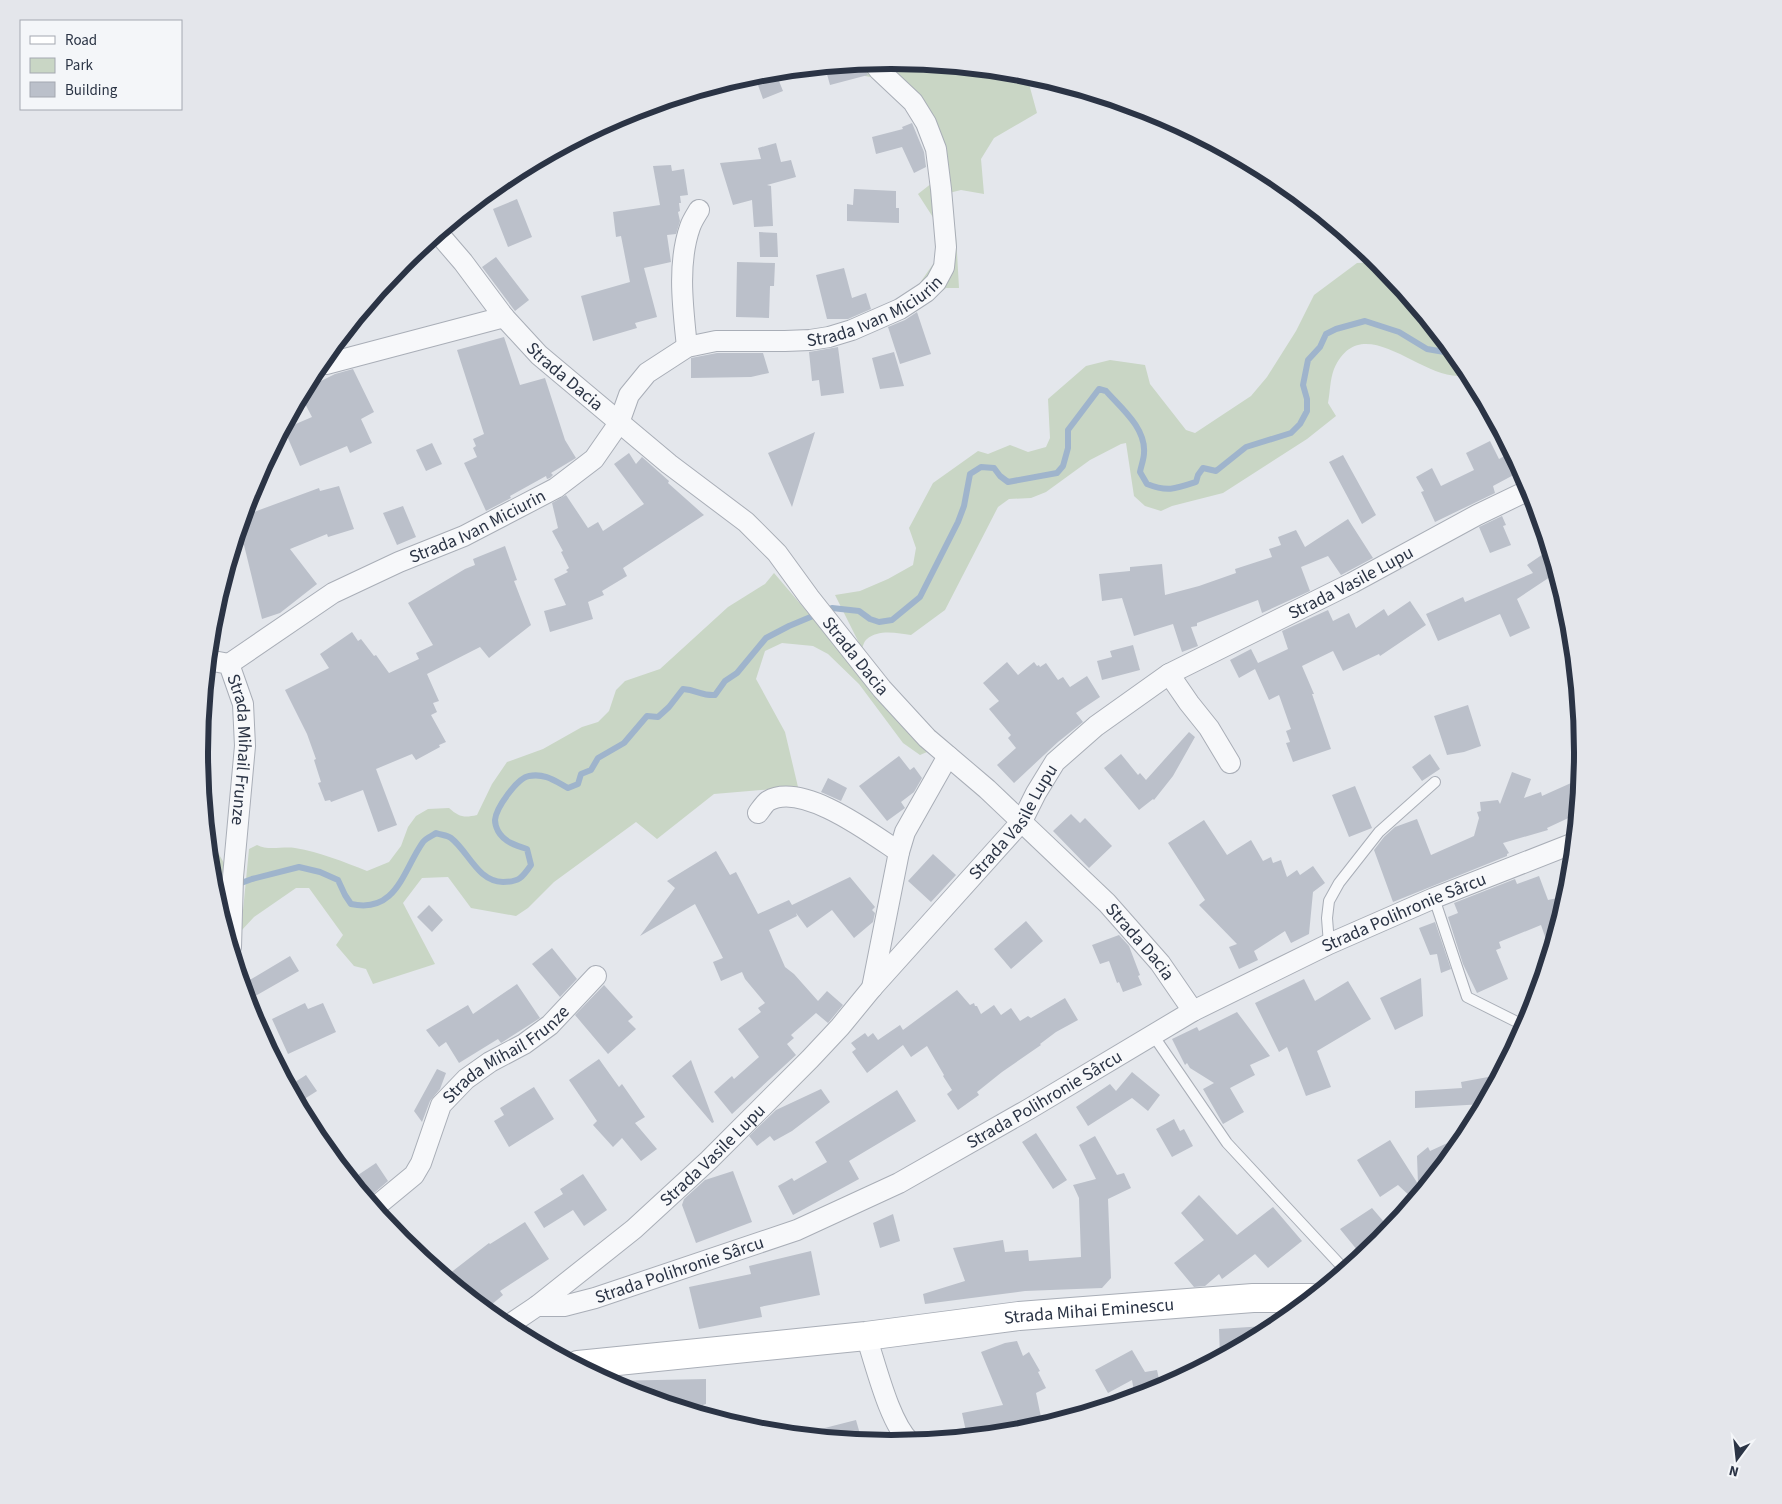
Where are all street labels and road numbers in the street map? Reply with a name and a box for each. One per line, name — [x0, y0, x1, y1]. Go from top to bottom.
street label: Strada Ivan Miciurin — [805, 270, 948, 353]
street label: Strada Dacia — [520, 336, 609, 417]
street label: Strada Ivan Miciurin — [405, 483, 550, 569]
street label: Strada Vasile Lupu — [1284, 540, 1418, 625]
street label: Strada Dacia — [816, 611, 895, 701]
street label: Strada Mihail Frunze — [221, 670, 258, 826]
street label: Strada Vasile Lupu — [963, 759, 1063, 885]
street label: Strada Polihronie Sârcu — [1317, 866, 1490, 958]
street label: Strada Dacia — [1100, 897, 1181, 985]
street label: Strada Mihail Frunze — [436, 1000, 575, 1109]
street label: Strada Polihronie Sârcu — [962, 1044, 1127, 1155]
street label: Strada Vasile Lupu — [654, 1098, 771, 1212]
street label: Strada Polihronie Sârcu — [592, 1230, 767, 1310]
street label: Strada Mihai Eminescu — [1002, 1292, 1175, 1330]

